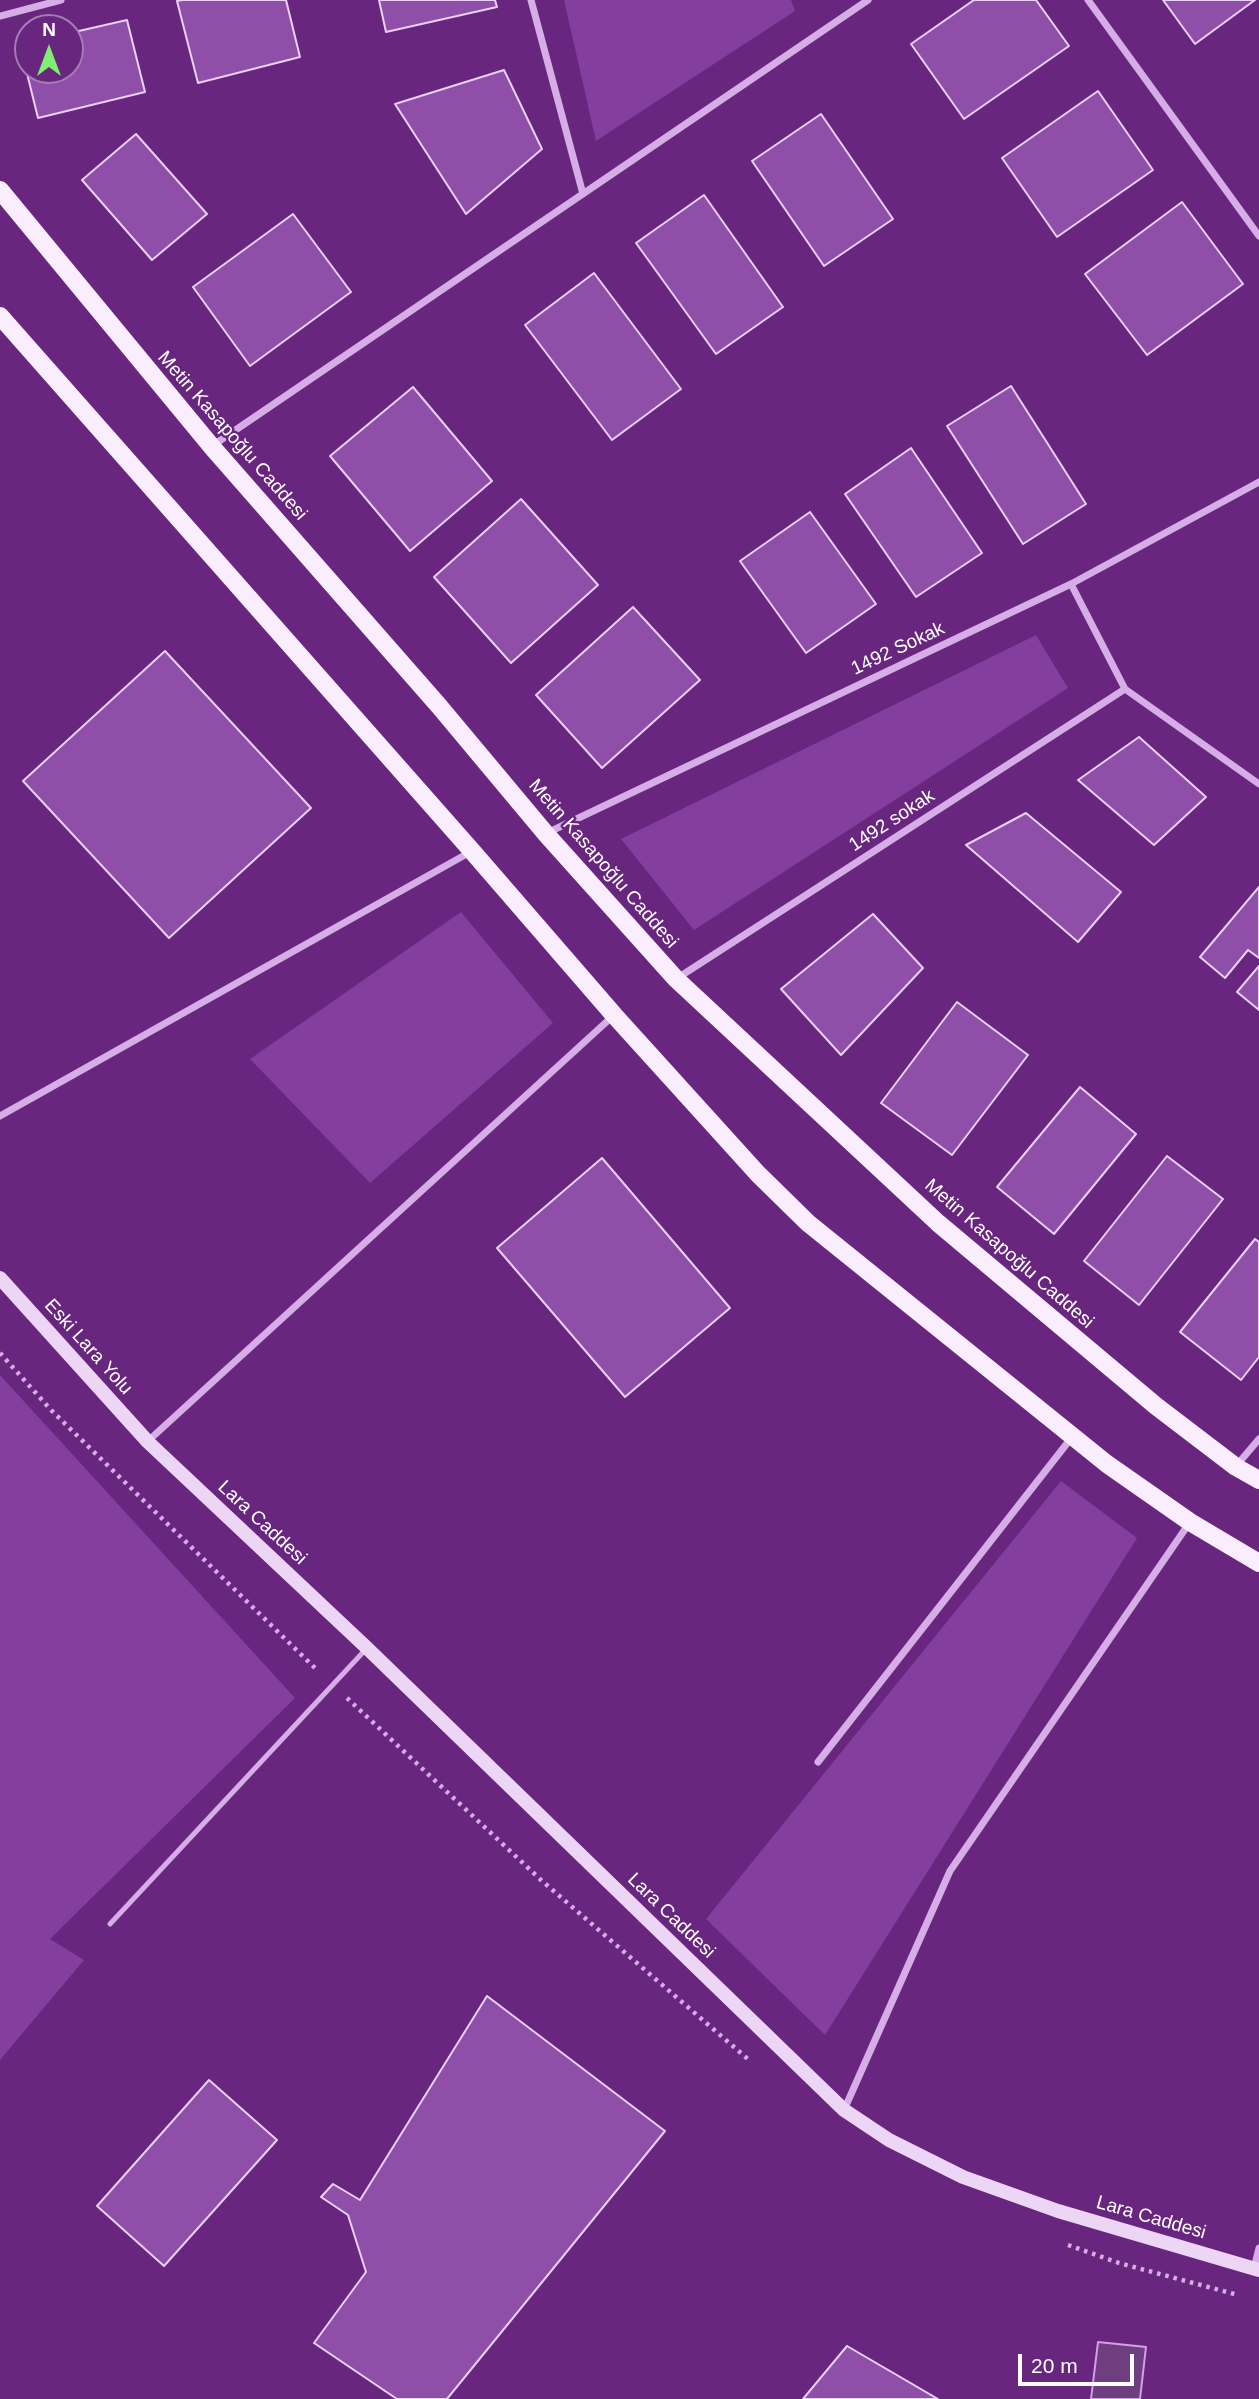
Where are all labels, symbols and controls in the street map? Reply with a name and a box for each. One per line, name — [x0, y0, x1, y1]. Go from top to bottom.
north arrow — [14, 14, 84, 84]
text: N — [42, 19, 56, 40]
street label: Metin Kasapoğlu Caddesi — [152, 347, 312, 525]
street label: 1492 Sokak — [848, 617, 948, 681]
street label: Metin Kasapoğlu Caddesi — [523, 775, 683, 953]
street label: 1492 sokak — [845, 785, 939, 857]
street label: Metin Kasapoğlu Caddesi — [920, 1174, 1098, 1334]
street label: Eski Lara Yolu — [39, 1294, 137, 1400]
street label: Lara Caddesi — [213, 1476, 311, 1570]
street label: Lara Caddesi — [622, 1869, 720, 1963]
street label: Lara Caddesi — [1094, 2191, 1208, 2245]
scale bar — [1021, 2340, 1136, 2384]
text: 20 m — [1031, 2354, 1078, 2377]

